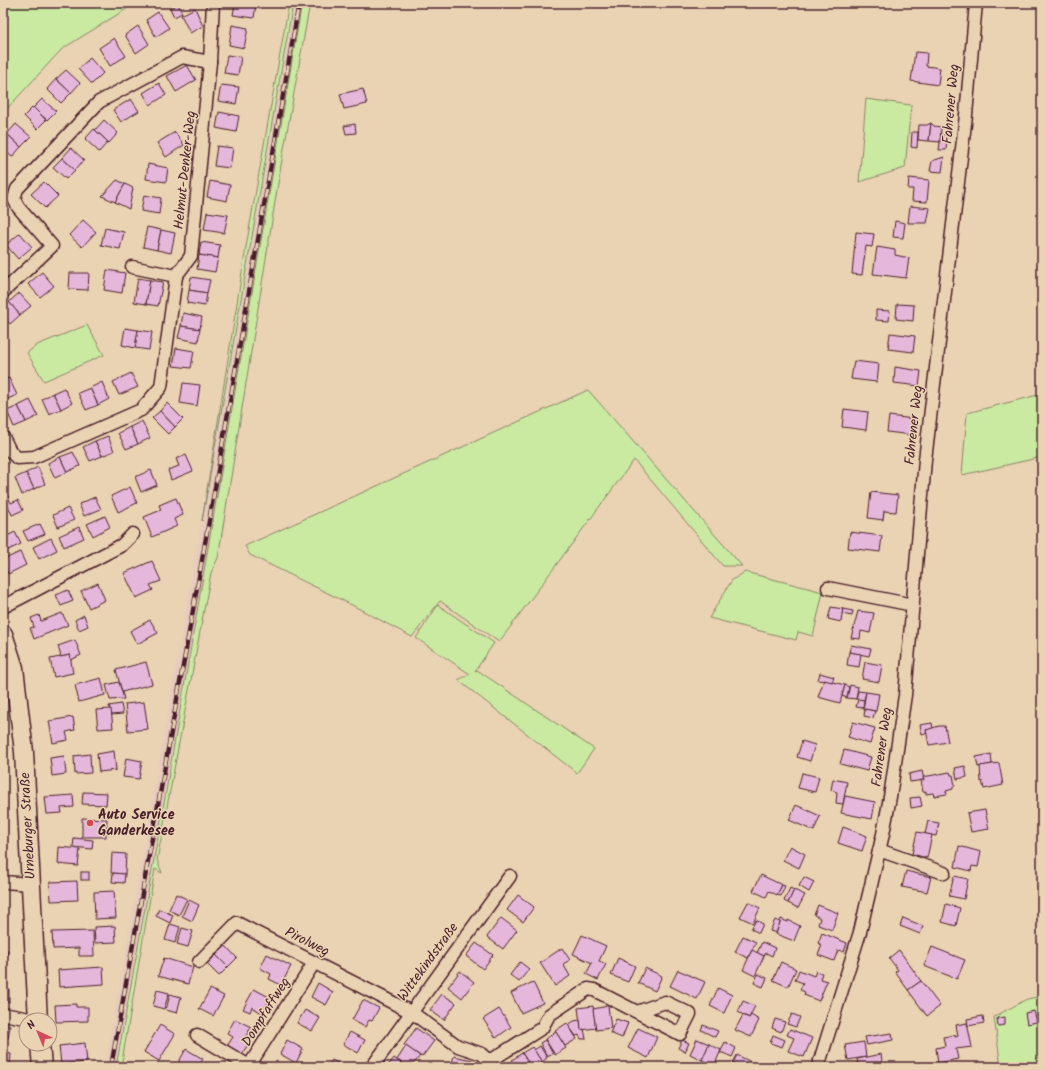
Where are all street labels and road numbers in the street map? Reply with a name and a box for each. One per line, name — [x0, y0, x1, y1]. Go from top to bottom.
street label: Fahrener Weg — [937, 63, 965, 145]
street label: Helmut-Denker-Weg — [168, 109, 202, 231]
street label: Fahrener Weg — [899, 384, 929, 466]
street label: Fahrener Weg — [866, 706, 898, 788]
street label: Urneburger Straße — [14, 771, 42, 880]
street label: Wittekindstraße — [392, 917, 465, 1006]
street label: Pirolweg — [281, 921, 333, 963]
street label: Dompfaffweg — [236, 973, 296, 1051]

